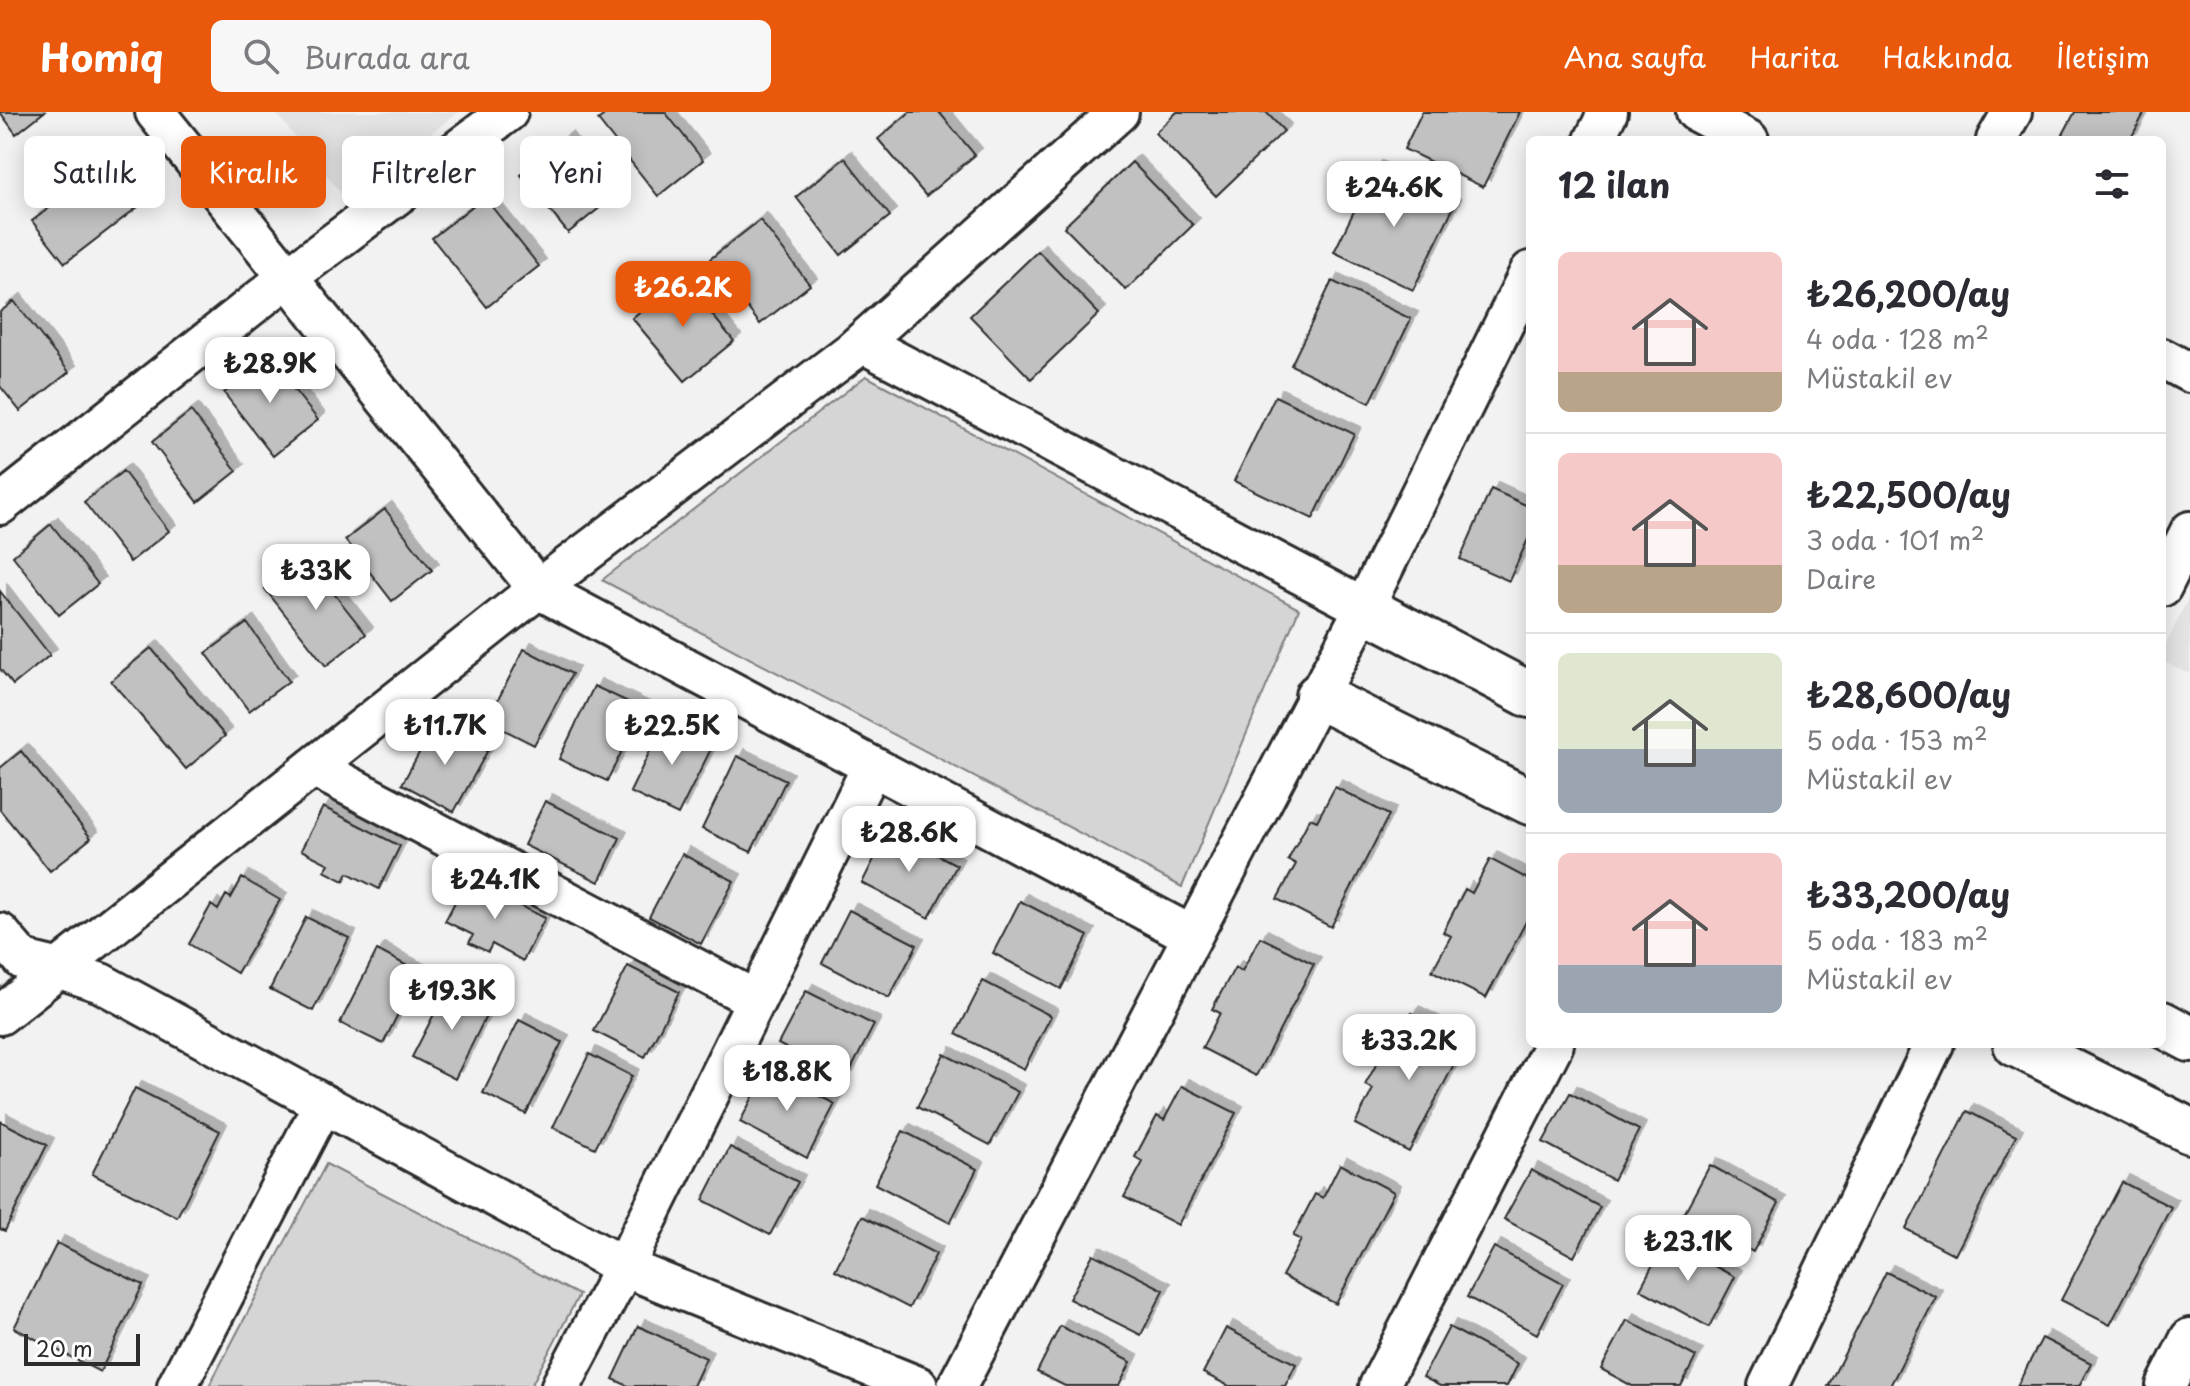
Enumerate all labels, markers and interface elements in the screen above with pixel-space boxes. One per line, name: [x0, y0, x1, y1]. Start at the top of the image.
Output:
search box: [211, 20, 771, 92]
text: Homiq: [40, 28, 163, 85]
icon: search: [239, 34, 283, 78]
text: Burada ara: [303, 34, 470, 79]
text: Ana sayfa: [1564, 35, 1706, 78]
text: Harita: [1750, 35, 1839, 78]
text: Hakkında: [1883, 35, 2012, 78]
text: İletişim: [2056, 35, 2150, 78]
chip: Satılık: [24, 136, 165, 208]
chip: Kiralık: [181, 136, 326, 208]
chip: Filtreler: [342, 136, 504, 208]
chip: Yeni: [520, 136, 631, 208]
text: 12 ilan: [1558, 158, 1670, 210]
pin: ₺24.6K: [1329, 161, 1459, 229]
icon: filters: [2090, 162, 2134, 206]
text: ₺24.6K: [1345, 167, 1443, 206]
pin: ₺26.2K: [618, 261, 748, 329]
text: ₺26.2K: [634, 267, 732, 306]
text: ₺26,200/ay: [1806, 267, 2010, 319]
icon: home: [1622, 284, 1718, 380]
text: 4 oda · 128 m²: [1806, 319, 1989, 358]
pin: ₺28.9K: [205, 337, 335, 405]
text: ₺28.9K: [223, 343, 317, 382]
text: Müstakil ev: [1806, 358, 1952, 397]
text: ₺22,500/ay: [1806, 468, 2011, 520]
icon: home: [1622, 485, 1718, 581]
text: 3 oda · 101 m²: [1806, 520, 1985, 559]
pin: ₺33K: [269, 544, 363, 612]
text: ₺33K: [280, 550, 352, 589]
text: Daire: [1806, 559, 1876, 598]
text: ₺28,600/ay: [1806, 668, 2011, 720]
icon: home: [1622, 685, 1718, 781]
pin: ₺11.7K: [380, 699, 510, 767]
pin: ₺22.5K: [607, 699, 737, 767]
text: ₺11.7K: [403, 705, 487, 744]
text: ₺22.5K: [624, 705, 720, 744]
text: 5 oda · 153 m²: [1806, 720, 1988, 759]
text: Müstakil ev: [1806, 759, 1952, 798]
pin: ₺28.6K: [844, 806, 974, 874]
text: ₺28.6K: [860, 812, 958, 851]
pin: ₺24.1K: [430, 853, 560, 921]
text: ₺24.1K: [450, 859, 540, 898]
text: ₺33,200/ay: [1806, 868, 2010, 920]
icon: home: [1622, 885, 1718, 981]
text: 5 oda · 183 m²: [1806, 920, 1988, 959]
text: Müstakil ev: [1806, 959, 1952, 998]
pin: ₺19.3K: [387, 964, 517, 1032]
text: ₺19.3K: [408, 970, 496, 1009]
pin: ₺33.2K: [1344, 1014, 1474, 1082]
text: ₺33.2K: [1361, 1020, 1457, 1059]
pin: ₺18.8K: [722, 1045, 852, 1113]
text: ₺18.8K: [742, 1051, 832, 1090]
pin: ₺23.1K: [1623, 1215, 1753, 1283]
text: ₺23.1K: [1643, 1221, 1733, 1260]
scale bar: [24, 1330, 140, 1366]
text: 20 m: [36, 1331, 93, 1364]

